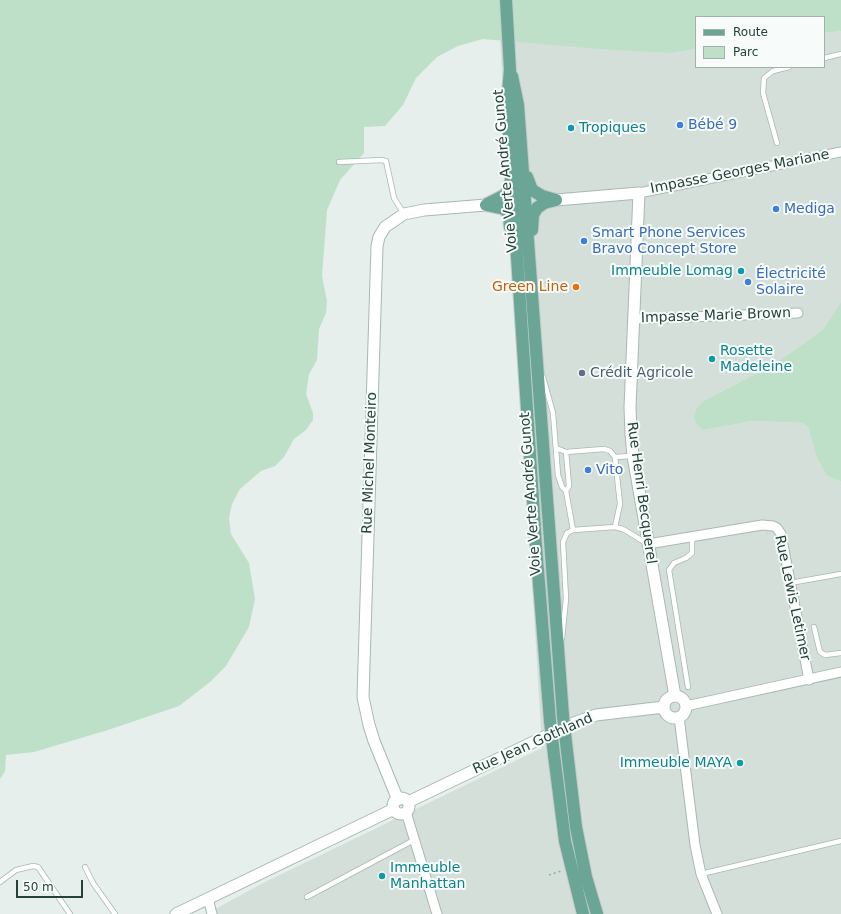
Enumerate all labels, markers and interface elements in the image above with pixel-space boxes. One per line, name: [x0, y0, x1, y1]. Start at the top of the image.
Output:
legend: [695, 16, 825, 68]
text: Route: [733, 25, 768, 39]
text: Parc: [733, 45, 758, 59]
street label: Voie Verte André Gunot: [490, 89, 522, 253]
place label: Bébé 9: [688, 117, 737, 133]
place label: Tropiques: [579, 120, 646, 136]
marker: Bébé 9: [675, 120, 685, 130]
marker: Tropiques: [566, 123, 576, 133]
street label: Impasse Georges Mariane: [649, 146, 831, 198]
place label: Mediga: [784, 201, 835, 217]
marker: Mediga: [771, 204, 781, 214]
place label: Smart Phone Services Bravo Concept Store: [592, 225, 746, 258]
marker: Smart Phone Services Bravo Concept Store: [579, 236, 589, 246]
place label: Immeuble Lomag: [611, 263, 733, 279]
marker: Immeuble Lomag: [736, 266, 746, 276]
place label: Électricité Solaire: [756, 266, 826, 298]
marker: Électricité Solaire: [743, 277, 753, 287]
place label: Green Line: [492, 279, 568, 295]
marker: Green Line: [571, 282, 581, 292]
street label: Impasse Marie Brown: [641, 305, 791, 327]
place label: Rosette Madeleine: [720, 343, 792, 376]
marker: Rosette Madeleine: [707, 354, 717, 364]
place label: Crédit Agricole: [590, 365, 693, 381]
marker: Crédit Agricole: [577, 368, 587, 378]
street label: Rue Michel Monteiro: [359, 392, 381, 534]
street label: Voie Verte André Gunot: [517, 412, 545, 576]
street label: Rue Henri Becquerel: [623, 421, 659, 565]
place label: Vito: [596, 462, 623, 478]
marker: Vito: [583, 465, 593, 475]
street label: Rue Lewis Letimer: [770, 534, 814, 662]
street label: Rue Jean Gothland: [470, 710, 596, 778]
place label: Immeuble MAYA: [620, 755, 732, 771]
marker: Immeuble MAYA: [735, 758, 745, 768]
place label: Immeuble Manhattan: [390, 860, 465, 892]
marker: Immeuble Manhattan: [377, 871, 387, 881]
scale bar: [18, 872, 85, 898]
text: 50 m: [23, 880, 54, 894]

